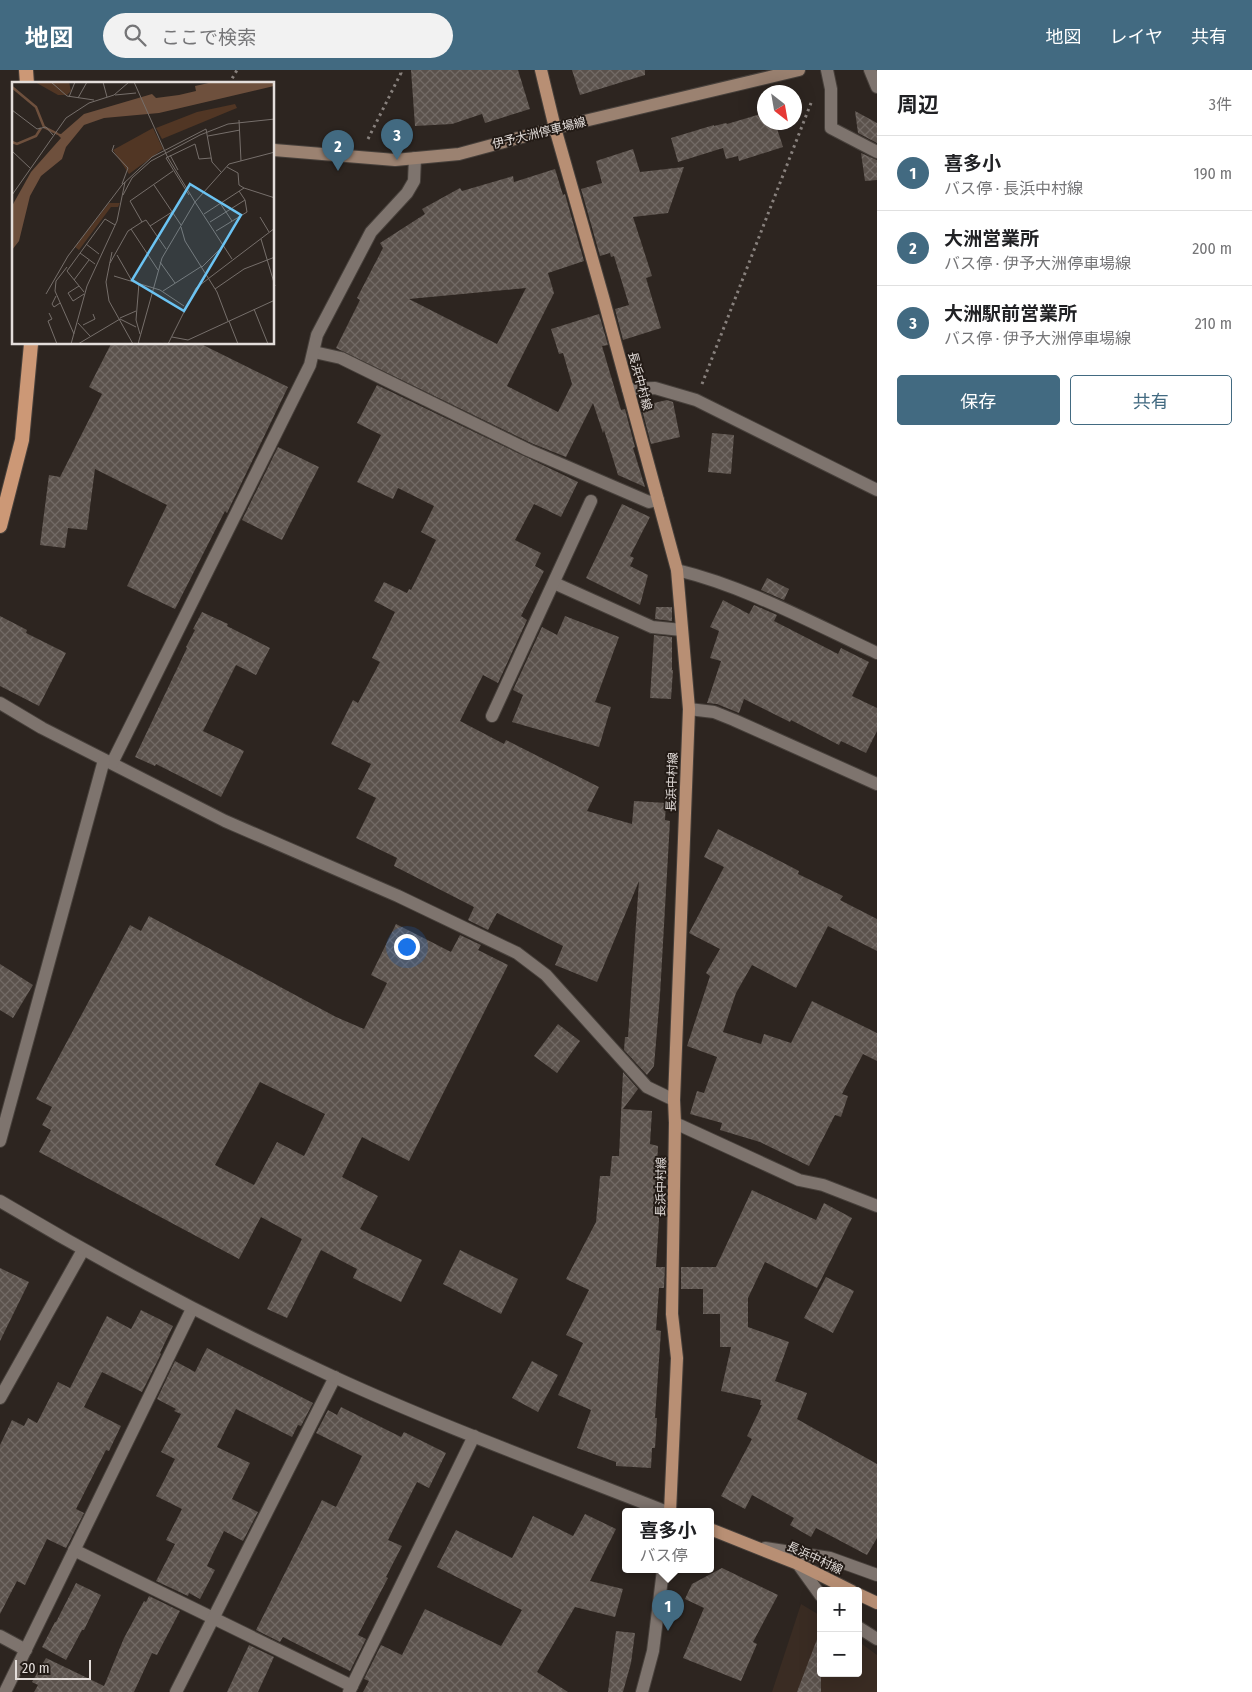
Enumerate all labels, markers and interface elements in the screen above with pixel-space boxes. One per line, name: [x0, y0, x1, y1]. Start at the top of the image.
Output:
search box: [103, 13, 453, 58]
icon: search: [121, 21, 149, 49]
text: 地図: [25, 24, 73, 52]
text: ここで検索: [161, 26, 256, 49]
text: 地図: [1046, 26, 1082, 48]
text: レイヤ: [1110, 26, 1163, 48]
text: 共有: [1191, 26, 1227, 48]
inset map: [12, 82, 275, 345]
north arrow: [757, 85, 802, 130]
text: 周辺: [897, 92, 939, 118]
text: 3件: [1209, 95, 1232, 114]
street label: 伊予大洲停車場線: [491, 115, 587, 151]
pin: 3: [381, 119, 413, 160]
pin: 2: [322, 130, 354, 171]
text: 喜多小: [944, 152, 1001, 175]
text: 1: [910, 164, 916, 183]
text: 190 m: [1194, 164, 1232, 183]
text: バス停 · 長浜中村線: [944, 179, 1083, 198]
text: 大洲営業所: [944, 227, 1039, 250]
text: 2: [909, 239, 917, 258]
text: 200 m: [1192, 239, 1232, 258]
text: バス停 · 伊予大洲停車場線: [944, 254, 1131, 273]
text: 大洲駅前営業所: [944, 302, 1077, 325]
text: 3: [909, 314, 917, 333]
text: 210 m: [1195, 314, 1232, 333]
text: バス停 · 伊予大洲停車場線: [944, 329, 1131, 348]
street label: 長浜中村線: [625, 350, 655, 412]
button: 保存: [897, 375, 1060, 425]
button: 共有: [1070, 375, 1232, 425]
street label: 長浜中村線: [664, 752, 680, 812]
your location: [394, 934, 420, 960]
street label: 長浜中村線: [653, 1157, 669, 1217]
popup: [622, 1508, 714, 1573]
text: 喜多小: [639, 1519, 697, 1542]
street label: 長浜中村線: [785, 1539, 845, 1577]
text: バス停: [639, 1546, 688, 1565]
map controls: [817, 1587, 862, 1677]
button: +: [817, 1587, 862, 1632]
pin: 1: [652, 1590, 684, 1631]
button: −: [817, 1632, 862, 1677]
scale bar: [15, 1657, 91, 1680]
text: 20 m: [22, 1660, 50, 1677]

